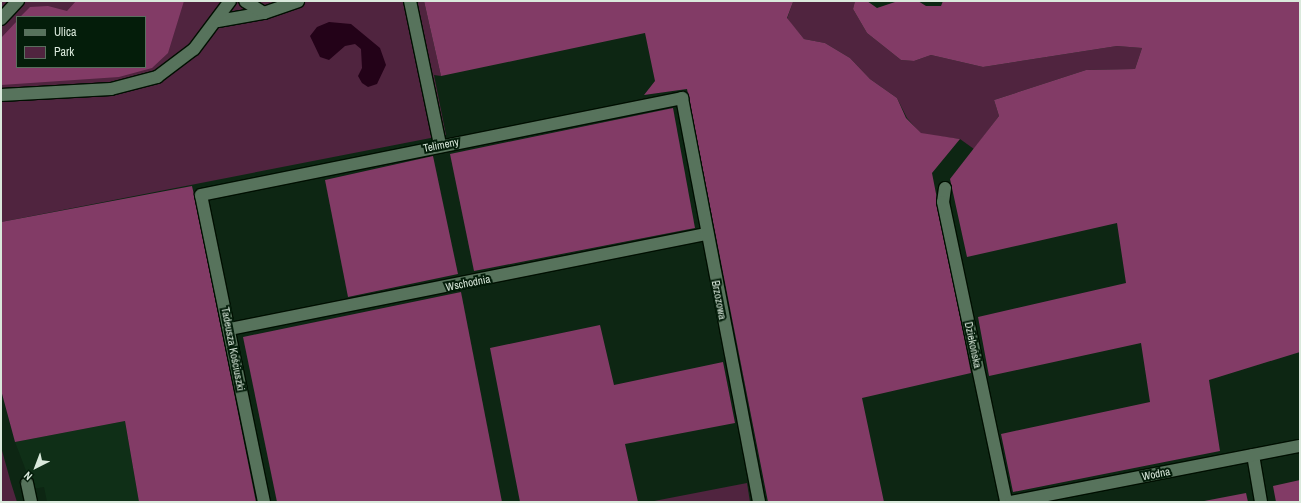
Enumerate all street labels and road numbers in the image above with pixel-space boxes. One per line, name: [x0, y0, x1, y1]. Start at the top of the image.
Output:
street label: Telimeny: [422, 135, 460, 155]
street label: Wschodnia: [445, 272, 491, 294]
street label: Brzozowa: [709, 279, 729, 321]
street label: Tadeusza Kościuszki: [218, 306, 248, 392]
street label: Dziekońska: [962, 321, 984, 369]
street label: Wodna: [1141, 465, 1171, 483]

